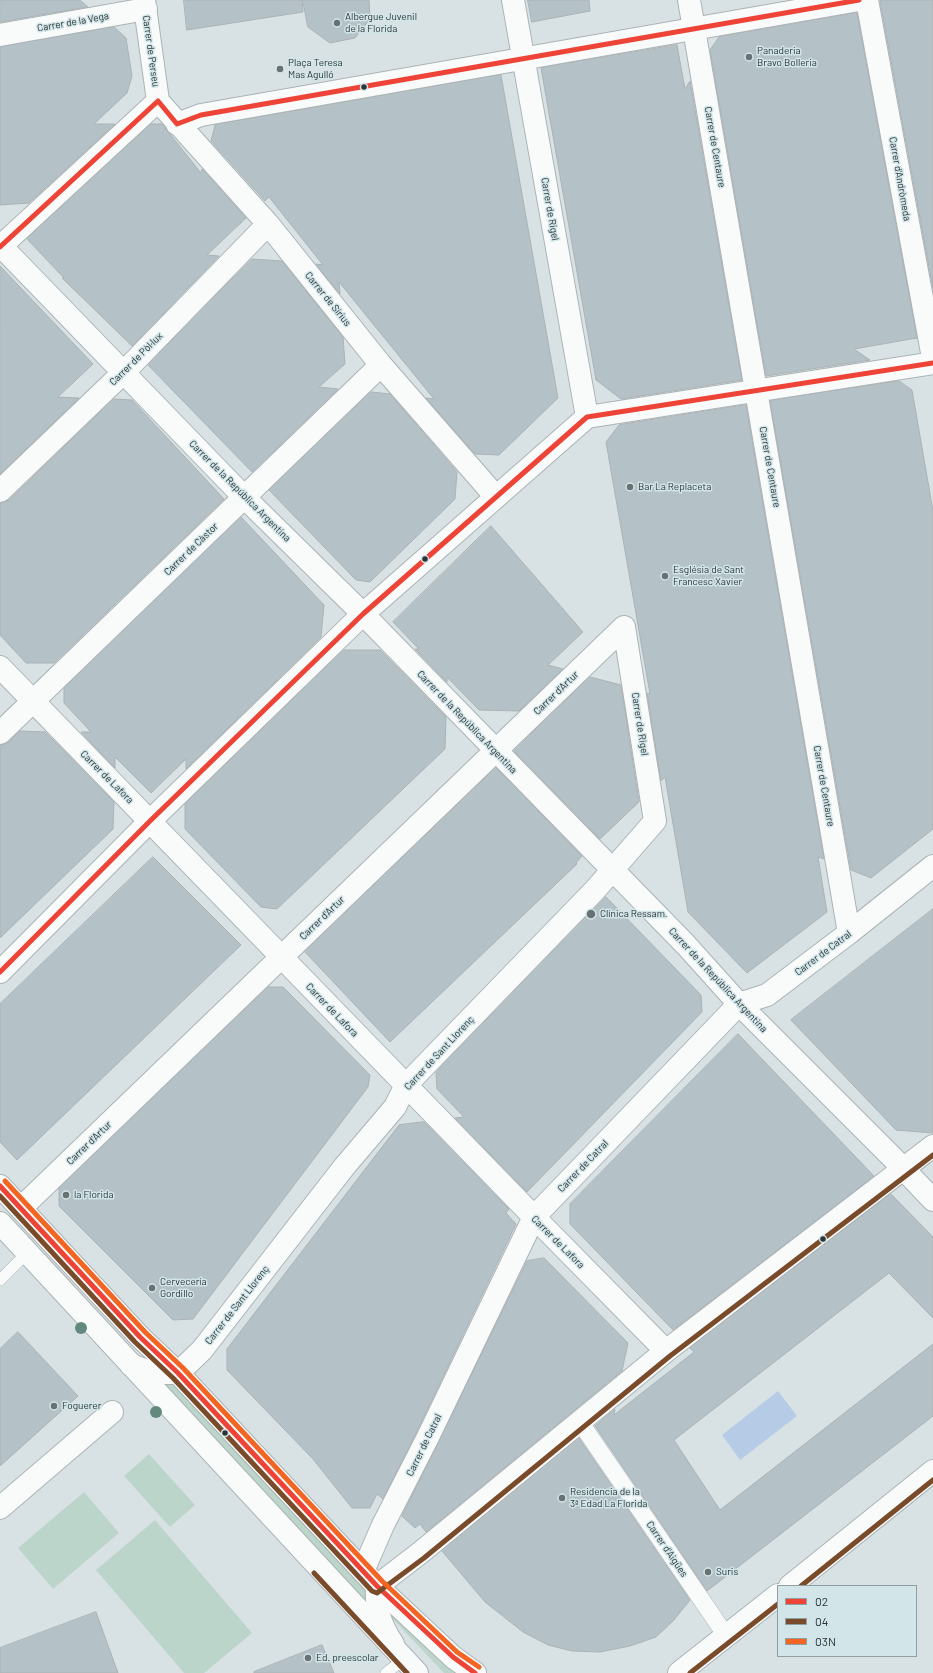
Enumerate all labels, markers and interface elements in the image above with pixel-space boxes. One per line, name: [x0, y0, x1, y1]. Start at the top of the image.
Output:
street label: Carrer de la Vega: [36, 10, 110, 34]
place label: Albergue Juvenil de la Florida: [345, 11, 417, 34]
street label: Carrer de Perseu: [140, 14, 162, 88]
marker: Albergue Juvenil de la Florida: [332, 18, 342, 28]
place label: Panaderia Bravo Bolleria: [757, 45, 817, 68]
marker: Panaderia Bravo Bolleria: [744, 52, 754, 62]
place label: Plaça Teresa Mas Agulló: [288, 57, 343, 80]
marker: Plaça Teresa Mas Agulló: [275, 64, 285, 74]
unlabelled marker: [359, 82, 369, 92]
street label: Carrer de Centaure: [702, 106, 728, 188]
street label: Carrer d'Andròmeda: [887, 136, 913, 222]
street label: Carrer de Rigel: [539, 177, 561, 241]
street label: Carrer de Sírius: [302, 269, 354, 329]
street label: Carrer de Pòl·lux: [107, 330, 165, 388]
street label: Carrer de Centaure: [757, 426, 783, 508]
street label: Carrer de la República Argentina: [187, 438, 293, 544]
place label: Bar La Replaceta: [638, 481, 711, 493]
marker: Bar La Replaceta: [625, 482, 635, 492]
street label: Carrer de Càstor: [161, 520, 221, 578]
unlabelled marker: [420, 554, 430, 564]
place label: Església de Sant Francesc Xavier: [673, 564, 744, 588]
marker: Església de Sant Francesc Xavier: [660, 571, 670, 581]
street label: Carrer de la República Argentina: [414, 668, 520, 776]
street label: Carrer d'Artur: [531, 669, 581, 717]
street label: Carrer de Rigel: [629, 692, 651, 756]
street label: Carrer de Centaure: [811, 745, 837, 827]
street label: Carrer de Lafora: [78, 748, 136, 806]
street label: Carrer d'Artur: [297, 894, 347, 942]
marker: Clínica Ressam.: [585, 908, 597, 920]
place label: Clínica Ressam.: [600, 908, 667, 920]
street label: Carrer de la República Argentina: [666, 925, 770, 1035]
street label: Carrer de Catral: [792, 928, 854, 978]
street label: Carrer de Lafora: [303, 981, 361, 1039]
street label: Carrer de Sant Llorenç: [402, 1013, 476, 1093]
street label: Carrer d'Artur: [64, 1119, 114, 1167]
street label: Carrer de Catral: [555, 1137, 611, 1195]
place label: la Florida: [74, 1189, 114, 1201]
marker: la Florida: [61, 1190, 71, 1200]
street label: Carrer de Lafora: [529, 1213, 587, 1271]
unlabelled marker: [818, 1234, 828, 1244]
street label: Carrer de Sant Llorenç: [202, 1263, 272, 1347]
place label: Cervecería Gordillo: [160, 1276, 207, 1300]
marker: Cervecería Gordillo: [147, 1283, 157, 1293]
place label: Foguerer: [62, 1400, 101, 1412]
marker: Foguerer: [49, 1401, 59, 1411]
street label: Carrer de Catral: [404, 1412, 444, 1478]
unlabelled marker: [220, 1428, 230, 1438]
place label: Residencia de la 3ª Edad La Florida: [570, 1486, 647, 1510]
marker: Residencia de la 3ª Edad La Florida: [557, 1493, 567, 1503]
street label: Carrer d'Aigües: [644, 1519, 690, 1579]
place label: Suris: [716, 1566, 738, 1578]
marker: Suris: [703, 1567, 713, 1577]
legend: [777, 1585, 917, 1657]
text: 02: [815, 1594, 828, 1608]
text: 04: [815, 1614, 828, 1628]
text: 03N: [815, 1634, 836, 1648]
place label: Ed. preescolar: [316, 1652, 378, 1664]
marker: Ed. preescolar: [303, 1653, 313, 1663]

